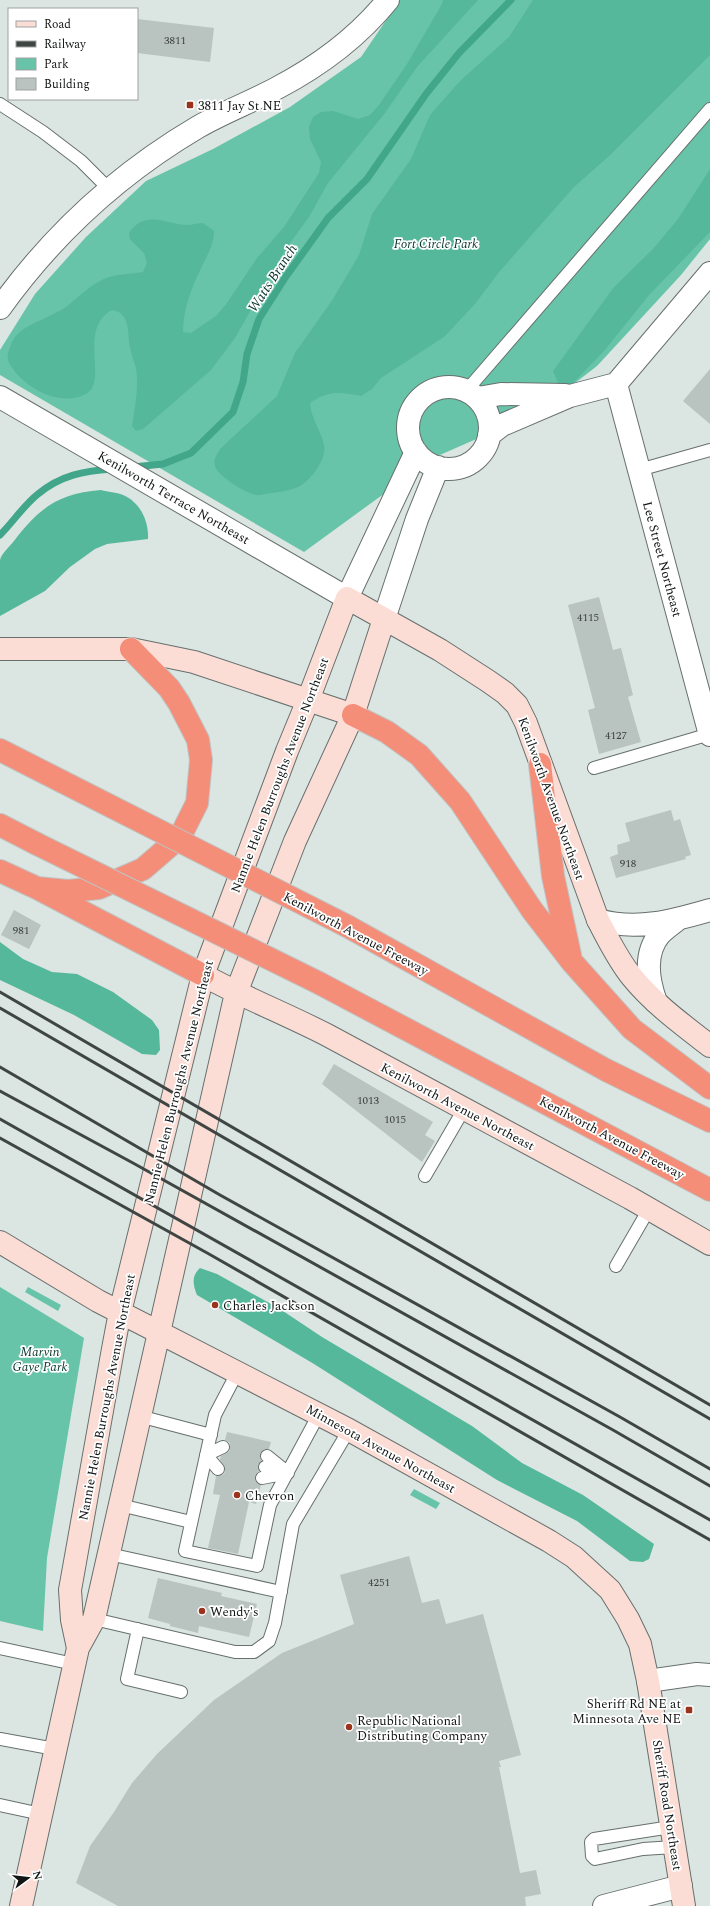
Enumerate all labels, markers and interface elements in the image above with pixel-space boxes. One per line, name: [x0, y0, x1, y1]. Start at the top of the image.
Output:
legend: [8, 8, 138, 100]
text: Road: [44, 15, 71, 34]
house number: 3811: [164, 32, 186, 49]
text: Railway: [44, 35, 87, 54]
text: Park: [44, 55, 69, 74]
text: Building: [44, 75, 90, 94]
place label: 3811 Jay St NE: [198, 96, 281, 116]
marker: 3811 Jay St NE: [185, 100, 195, 110]
park label: Fort Circle Park: [394, 234, 478, 254]
water label: Watts Branch: [242, 240, 302, 317]
street label: Kenilworth Terrace Northeast: [94, 446, 254, 550]
street label: Lee Street Northeast: [637, 499, 687, 620]
house number: 4115: [577, 609, 599, 626]
street label: Nannie Helen Burroughs Avenue Northeast: [226, 654, 334, 896]
street label: Kenilworth Avenue Northeast: [512, 714, 590, 883]
house number: 4127: [605, 727, 627, 744]
house number: 918: [620, 855, 637, 872]
street label: Kenilworth Avenue Freeway: [279, 887, 432, 981]
house number: 981: [13, 922, 29, 939]
street label: Nannie Helen Burroughs Avenue Northeast: [139, 958, 219, 1206]
street label: Kenilworth Avenue Northeast: [377, 1058, 538, 1156]
street label: Kenilworth Avenue Freeway: [535, 1091, 688, 1185]
house number: 1013: [357, 1092, 379, 1109]
house number: 1015: [384, 1111, 406, 1128]
street label: Nannie Helen Burroughs Avenue Northeast: [73, 1272, 141, 1522]
place label: Charles Jackson: [223, 1296, 315, 1316]
marker: Charles Jackson: [210, 1300, 220, 1310]
park label: Marvin Gaye Park: [12, 1342, 68, 1377]
street label: Minnesota Avenue Northeast: [302, 1399, 459, 1499]
place label: Chevron: [245, 1486, 295, 1506]
marker: Chevron: [232, 1490, 242, 1500]
house number: 4251: [368, 1574, 390, 1591]
place label: Wendy's: [210, 1602, 259, 1622]
marker: Wendy's: [197, 1606, 207, 1616]
place label: Sheriff Rd NE at Minnesota Ave NE: [572, 1694, 681, 1729]
marker: Sheriff Rd NE at Minnesota Ave NE: [684, 1705, 694, 1715]
place label: Republic National Distributing Company: [357, 1711, 488, 1746]
marker: Republic National Distributing Company: [344, 1722, 354, 1732]
street label: Sheriff Road Northeast: [647, 1738, 687, 1872]
north arrow: [8, 1858, 48, 1898]
text: N: [28, 1869, 47, 1882]

